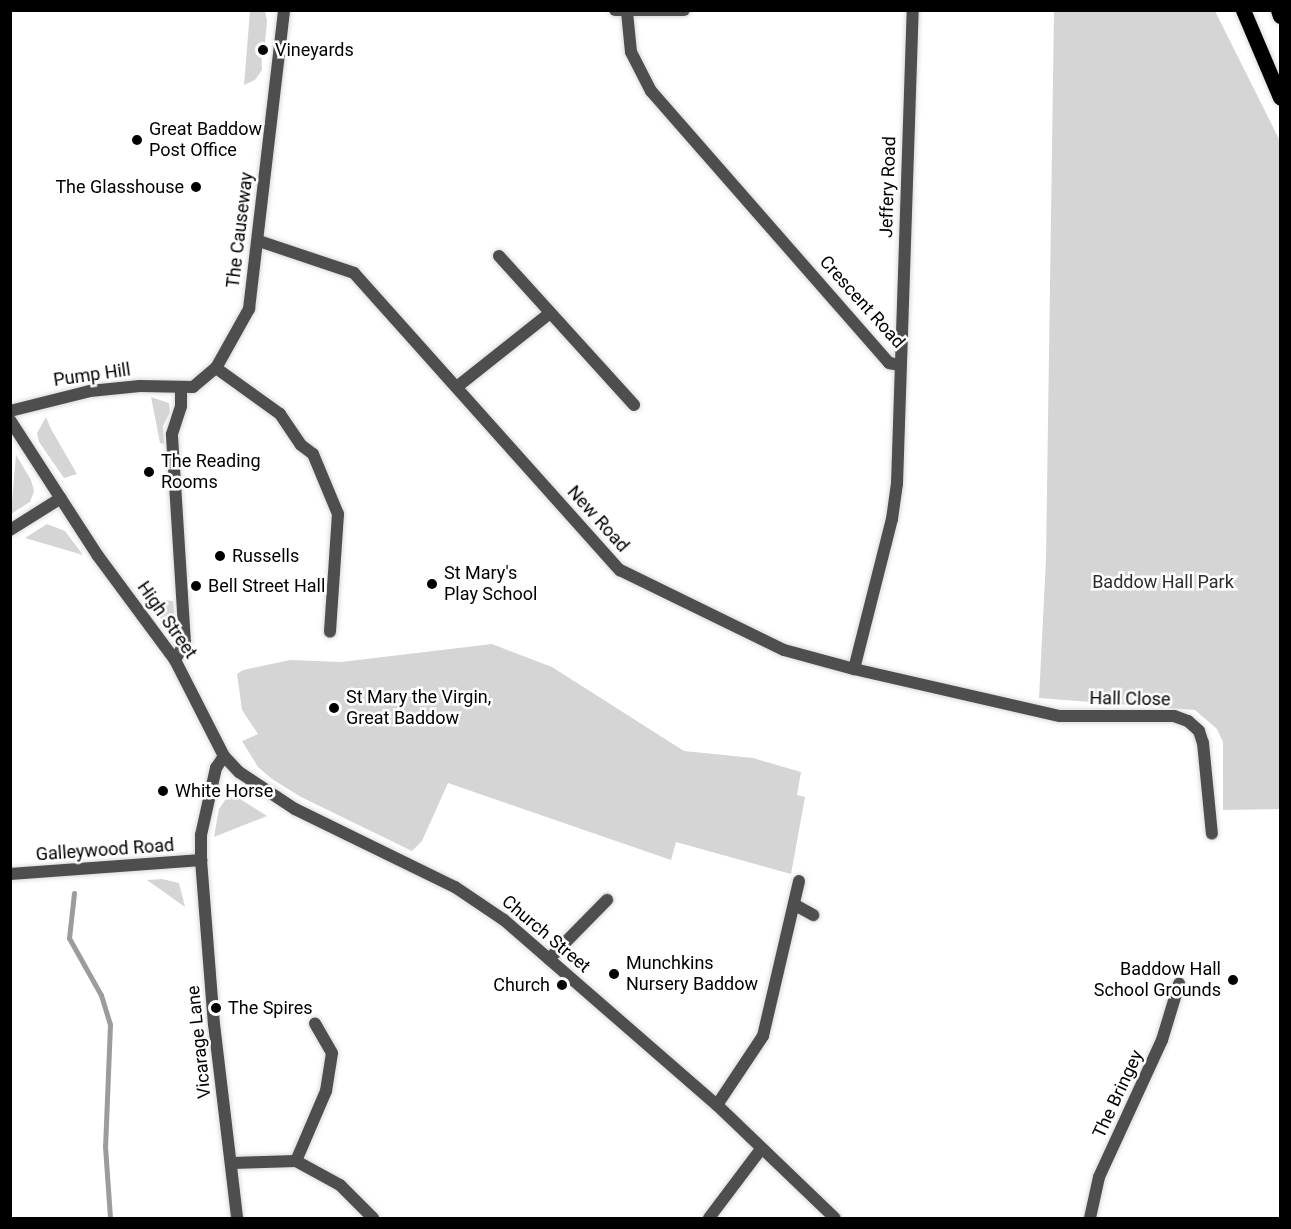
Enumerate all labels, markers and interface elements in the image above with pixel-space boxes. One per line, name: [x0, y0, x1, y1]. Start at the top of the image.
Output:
place label: Vineyards: [275, 39, 354, 61]
marker: Vineyards: [256, 43, 270, 57]
place label: Great Baddow Post Office: [149, 119, 262, 162]
marker: Great Baddow Post Office: [130, 133, 144, 147]
street label: Jeffery Road: [875, 136, 901, 238]
street label: The Causeway: [222, 171, 258, 289]
place label: The Glasshouse: [55, 176, 184, 198]
marker: The Glasshouse: [189, 180, 203, 194]
street label: Crescent Road: [815, 251, 909, 353]
street label: Pump Hill: [52, 359, 132, 391]
place label: The Reading Rooms: [161, 451, 261, 494]
marker: The Reading Rooms: [142, 465, 156, 479]
street label: New Road: [563, 481, 633, 557]
place label: Russells: [232, 545, 299, 567]
marker: Russells: [213, 549, 227, 563]
place label: St Mary's Play School: [444, 563, 537, 606]
park label: Baddow Hall Park: [1092, 571, 1234, 593]
place label: Bell Street Hall: [208, 575, 325, 597]
street label: High Street: [133, 577, 201, 663]
marker: St Mary's Play School: [425, 577, 439, 591]
marker: Bell Street Hall: [189, 579, 203, 593]
place label: St Mary the Virgin, Great Baddow: [346, 687, 491, 730]
street label: Hall Close: [1089, 687, 1171, 711]
marker: St Mary the Virgin, Great Baddow: [327, 701, 341, 715]
place label: White Horse: [175, 780, 273, 802]
marker: White Horse: [156, 784, 170, 798]
street label: Galleywood Road: [35, 834, 175, 866]
street label: Church Street: [497, 891, 595, 977]
place label: Munchkins Nursery Baddow: [626, 953, 758, 996]
place label: Baddow Hall School Grounds: [1094, 959, 1221, 1002]
marker: Munchkins Nursery Baddow: [607, 967, 621, 981]
marker: Baddow Hall School Grounds: [1226, 973, 1240, 987]
place label: Church: [493, 974, 550, 996]
marker: Church: [555, 978, 569, 992]
street label: Vicarage Lane: [182, 984, 216, 1100]
place label: The Spires: [228, 997, 313, 1019]
marker: The Spires: [209, 1001, 223, 1015]
street label: The Bringey: [1088, 1047, 1148, 1141]

